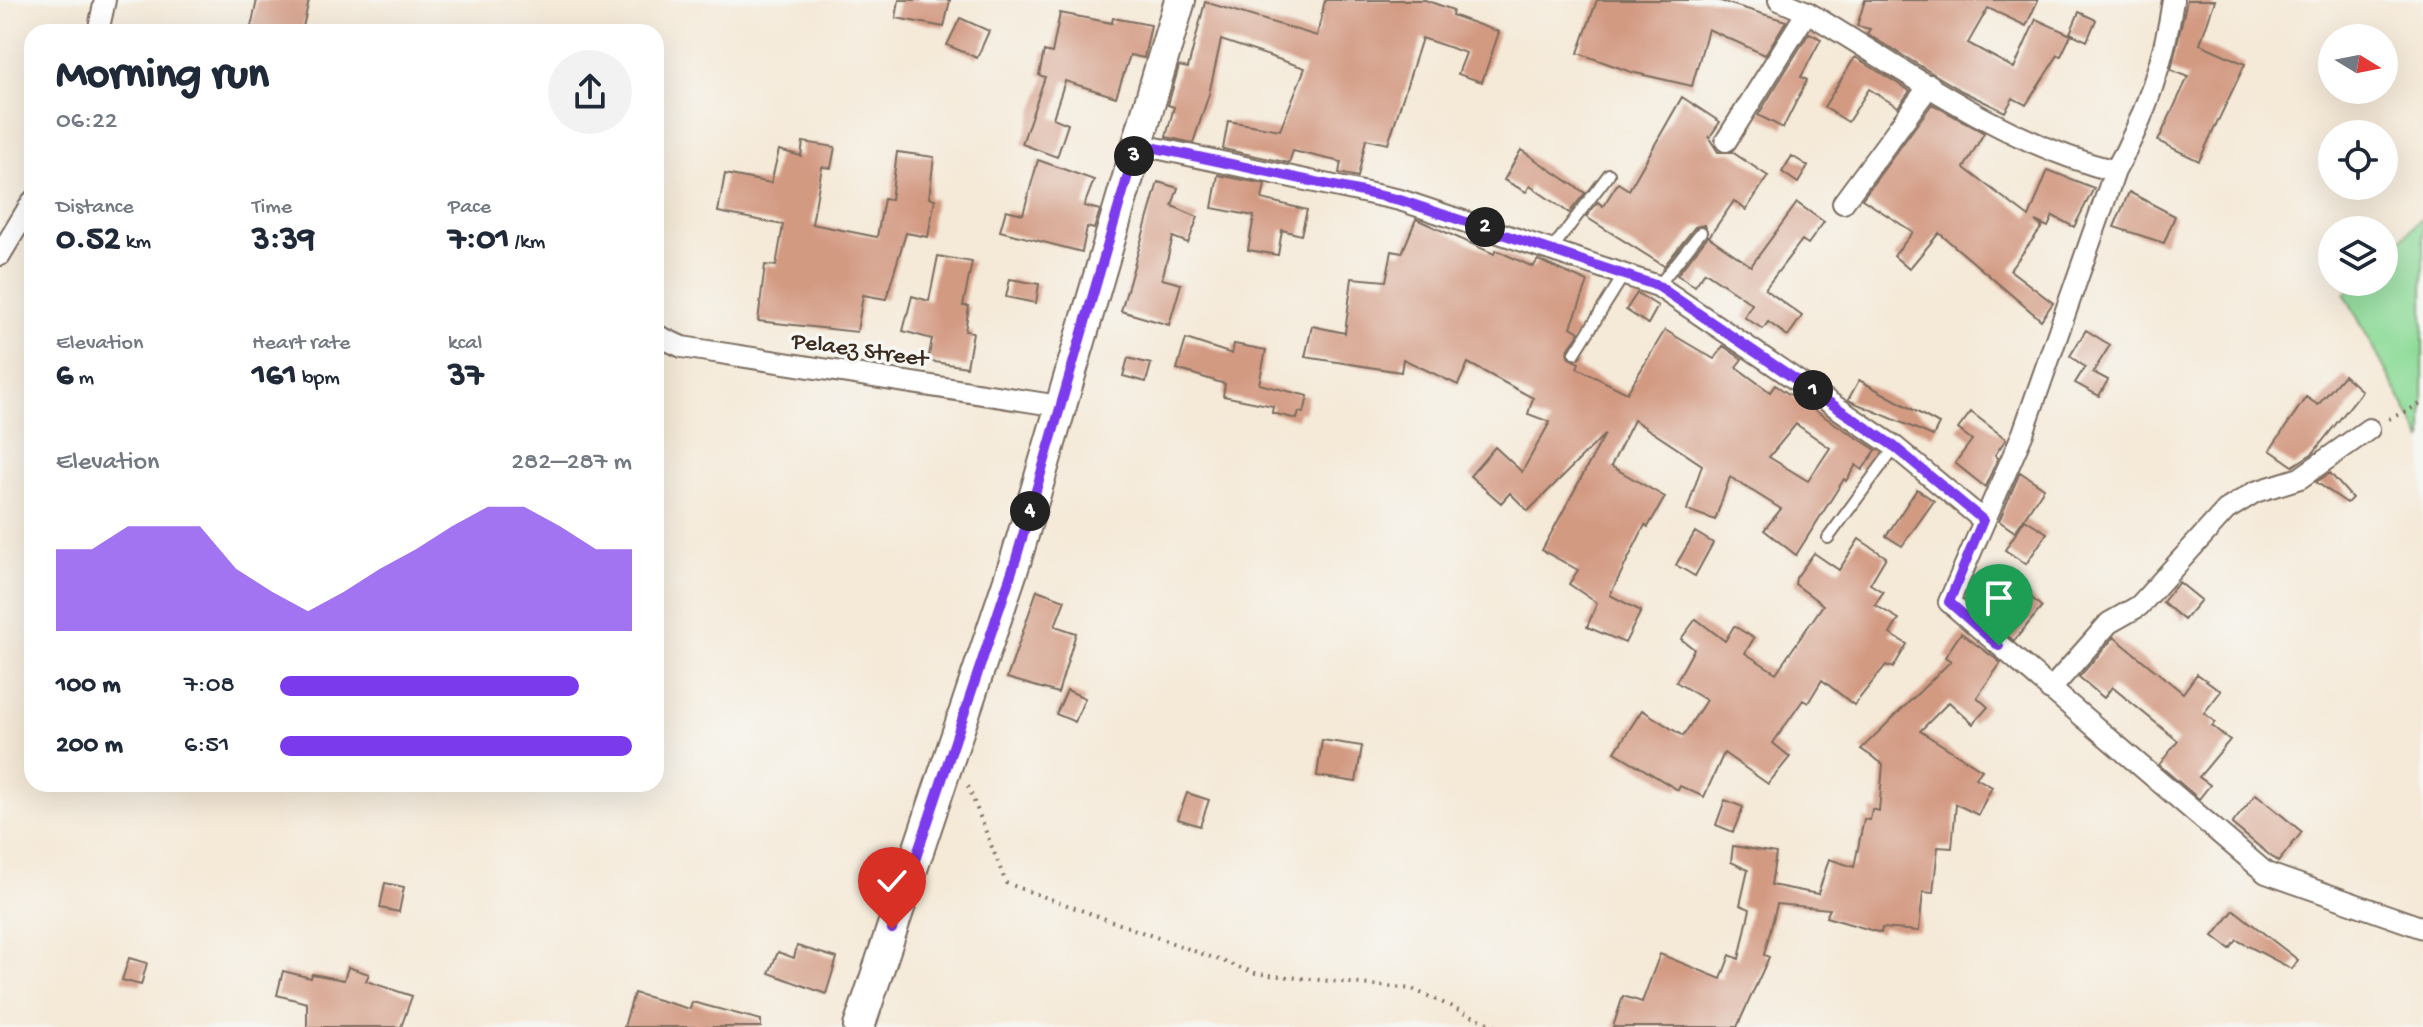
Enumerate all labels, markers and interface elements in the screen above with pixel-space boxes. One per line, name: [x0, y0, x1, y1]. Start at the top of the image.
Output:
north arrow: [2318, 24, 2398, 104]
map controls: [2318, 24, 2398, 296]
button: share: [548, 50, 632, 134]
text: Morning run: [56, 51, 269, 103]
text: 06:22: [56, 107, 118, 138]
button: locate: [2318, 120, 2398, 200]
pin: 3: [1114, 136, 1154, 176]
text: 3: [1128, 143, 1140, 169]
text: Distance: [56, 195, 134, 221]
text: Time: [252, 195, 292, 221]
text: Pace: [448, 195, 491, 221]
pin: 2: [1465, 207, 1505, 247]
text: 2: [1480, 214, 1490, 240]
button: layers: [2318, 216, 2398, 296]
text: 0.52: [56, 221, 121, 261]
text: 3:39: [252, 221, 315, 261]
text: 7:01: [448, 221, 509, 261]
text: km: [121, 230, 151, 256]
text: /km: [509, 230, 545, 256]
street label: Pelaez Street: [789, 327, 931, 376]
text: Elevation: [56, 331, 143, 357]
text: Heart rate: [252, 331, 350, 357]
text: kcal: [448, 331, 482, 357]
text: 6: [56, 357, 73, 397]
text: 161: [252, 357, 297, 397]
text: 37: [448, 357, 483, 397]
text: m: [73, 366, 94, 392]
text: bpm: [297, 366, 340, 392]
pin: 1: [1793, 370, 1833, 410]
text: 1: [1809, 377, 1817, 403]
text: Elevation: [56, 448, 159, 479]
text: 282–287 m: [511, 448, 632, 479]
pin: 4: [1010, 491, 1050, 531]
text: 4: [1025, 498, 1035, 524]
pin: [1965, 564, 2033, 646]
icon: arrive: [1977, 576, 2021, 620]
text: 100 m: [56, 671, 121, 702]
text: 7:08: [184, 671, 235, 702]
text: 200 m: [56, 731, 123, 762]
text: 6:51: [184, 731, 230, 762]
pin: [858, 847, 926, 929]
icon: check: [870, 859, 914, 903]

